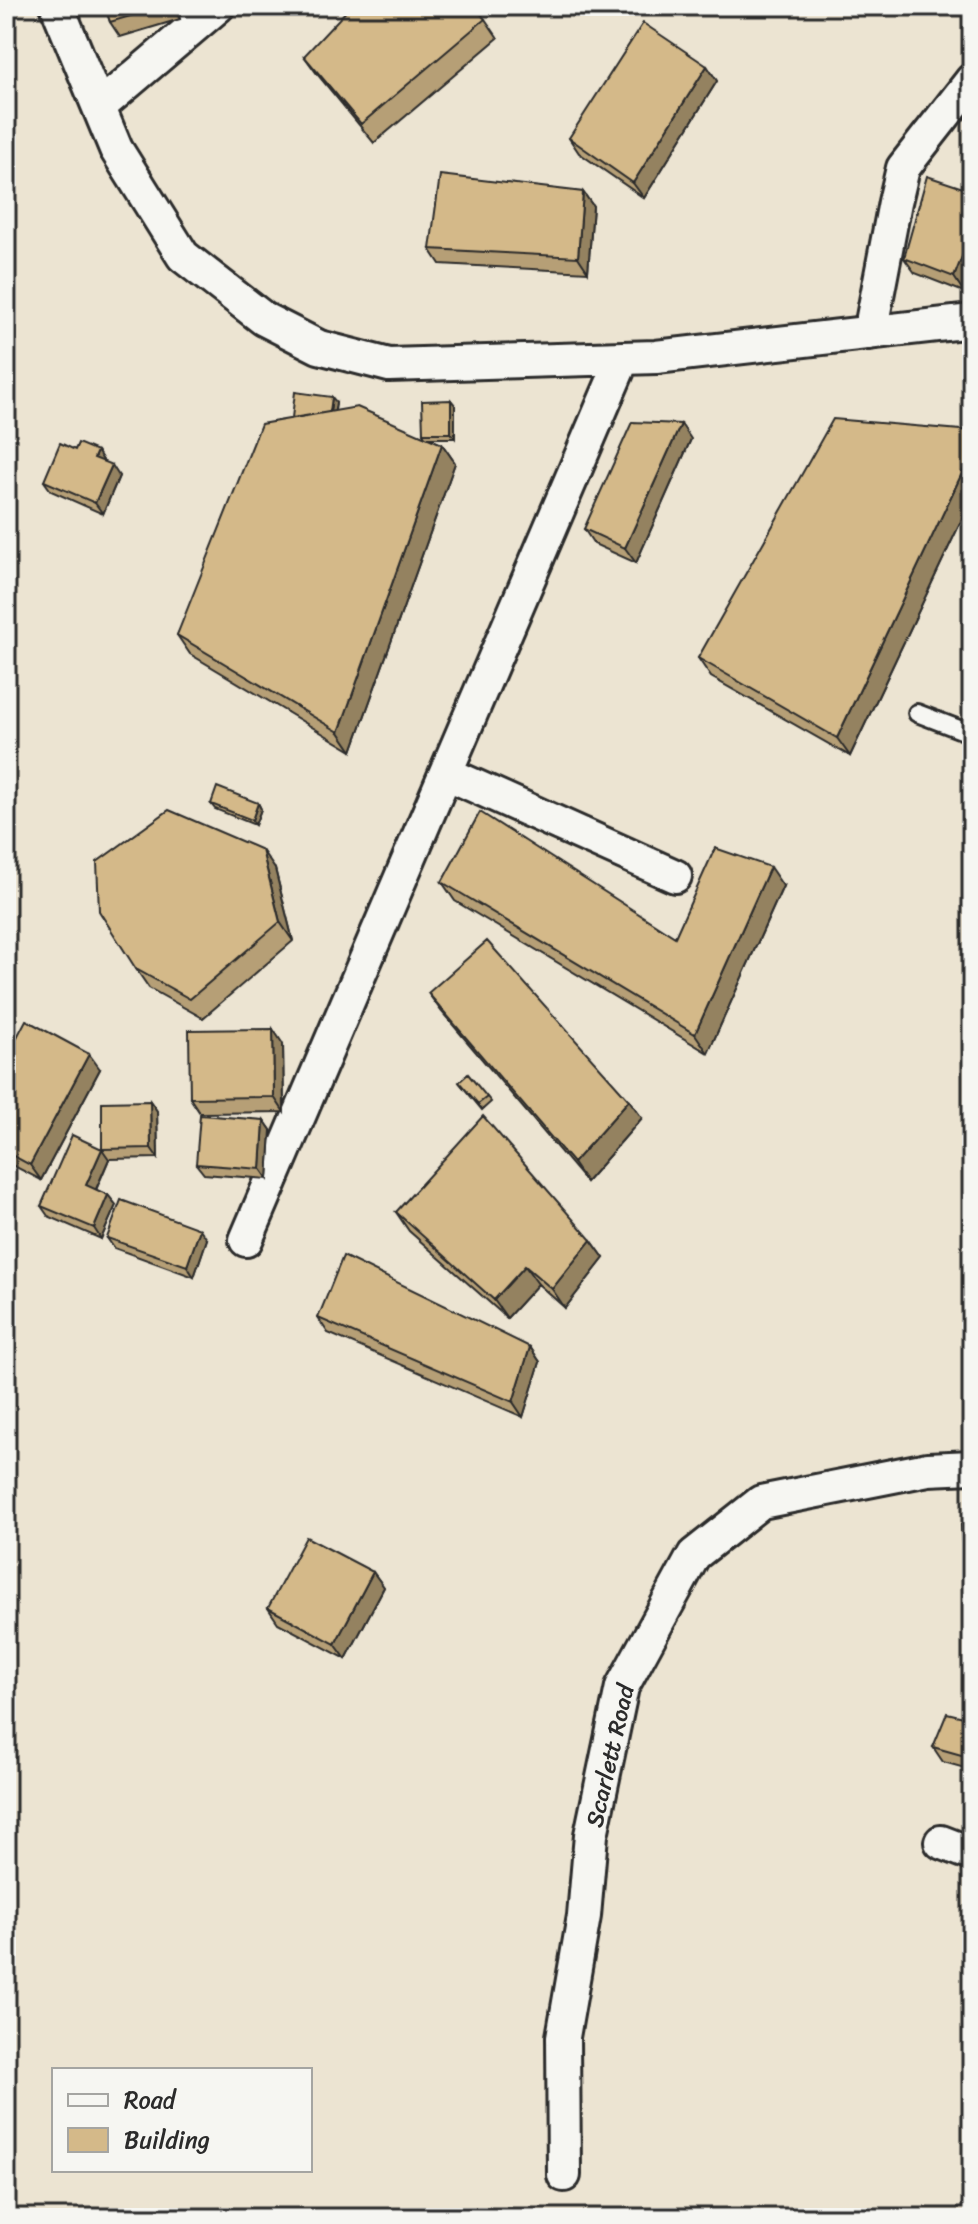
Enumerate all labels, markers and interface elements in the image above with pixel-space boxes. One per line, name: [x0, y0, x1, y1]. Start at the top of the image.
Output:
street label: Scarlett Road: [573, 1678, 647, 1832]
legend: [52, 2068, 312, 2172]
text: Road: [124, 2079, 178, 2121]
text: Building: [124, 2119, 210, 2161]

